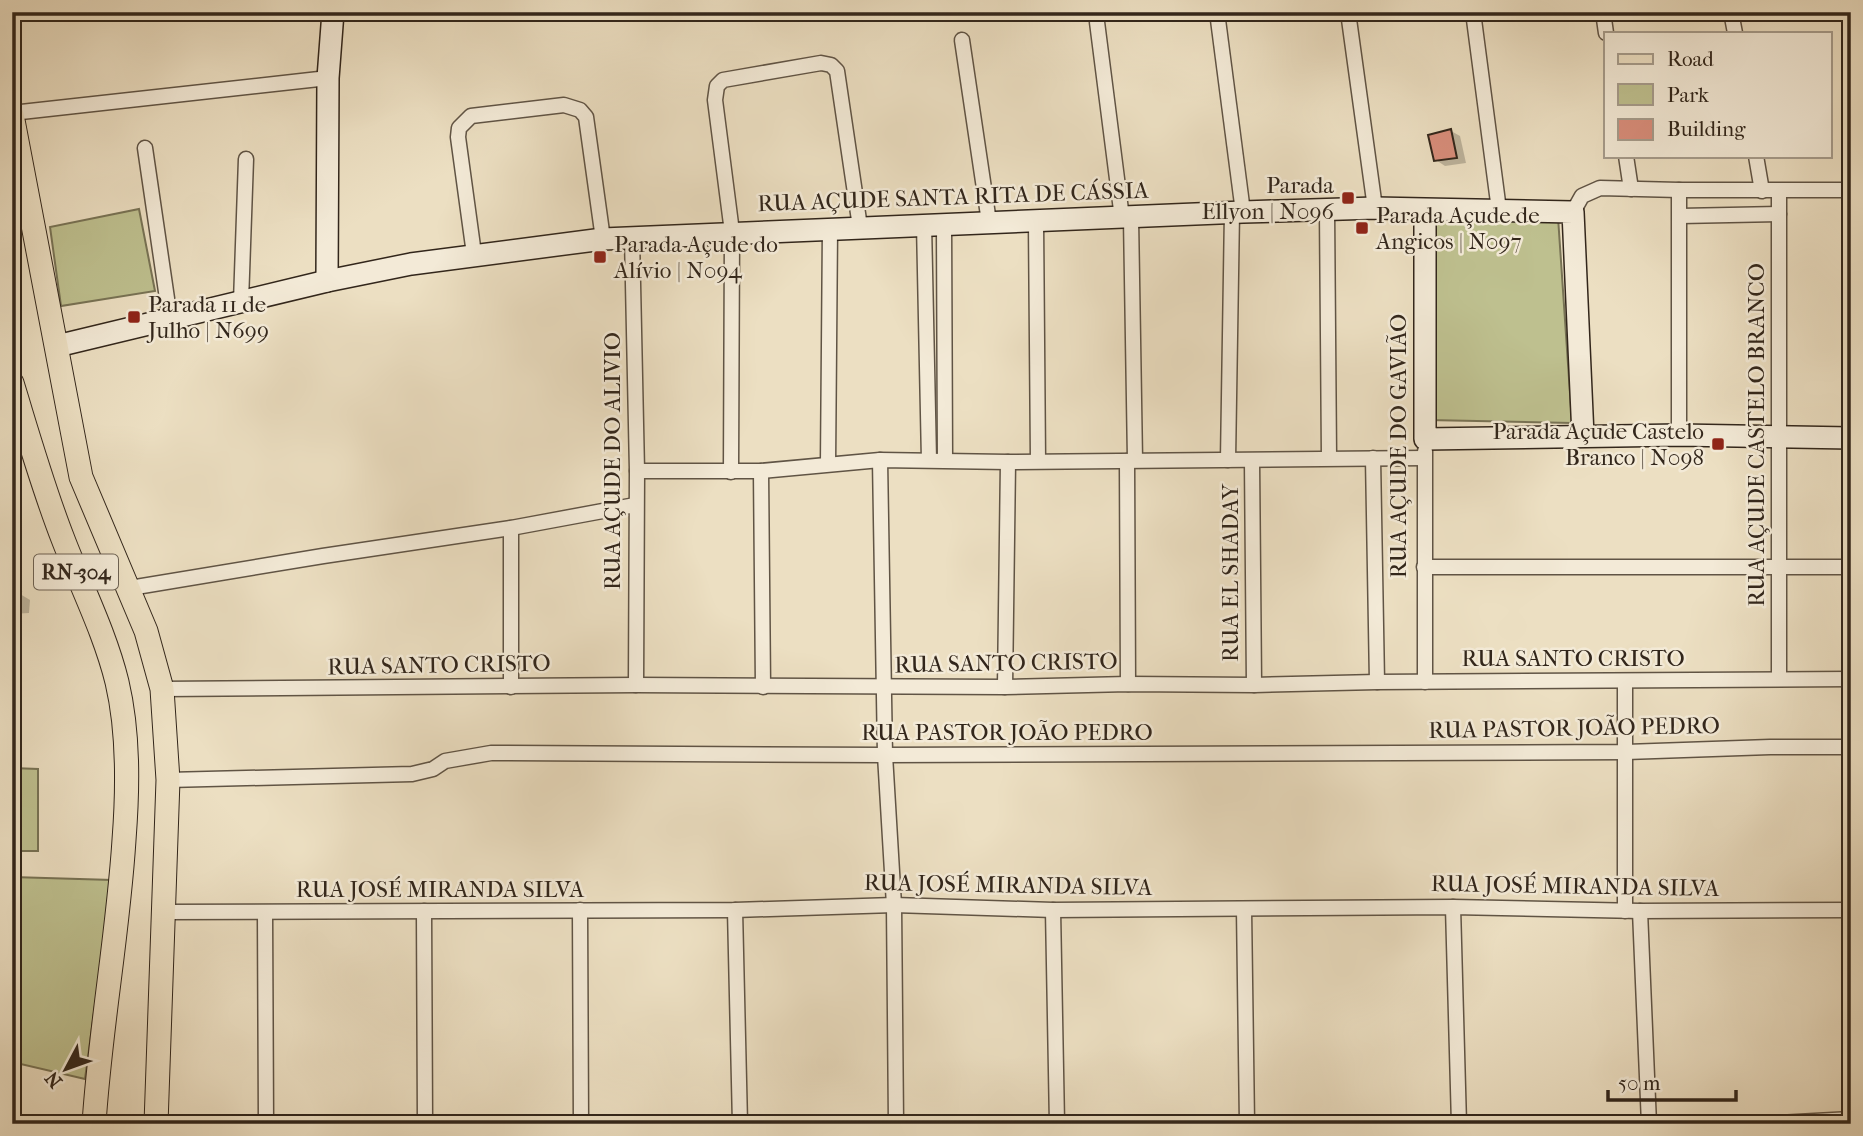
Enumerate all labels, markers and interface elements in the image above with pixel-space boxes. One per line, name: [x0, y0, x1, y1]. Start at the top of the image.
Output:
legend: [1604, 32, 1832, 158]
text: Road: [1667, 47, 1714, 71]
text: Park: [1667, 83, 1709, 107]
text: Building: [1667, 117, 1746, 141]
place label: Parada Ellyon | N096: [1202, 172, 1335, 225]
street label: RUA AÇUDE SANTA RITA DE CÁSSIA: [757, 177, 1150, 217]
marker: Parada Ellyon | N096: [1340, 190, 1356, 206]
place label: Parada Açude de Angicos | N097: [1375, 202, 1540, 255]
marker: Parada Açude de Angicos | N097: [1354, 220, 1370, 236]
place label: Parada Açude do Alívio | N094: [613, 231, 778, 284]
marker: Parada Açude do Alívio | N094: [592, 249, 608, 265]
street label: RUA AÇUDE CASTELO BRANCO: [1743, 263, 1770, 607]
place label: Parada 11 de Julho | N699: [146, 291, 269, 344]
marker: Parada 11 de Julho | N699: [126, 309, 142, 325]
street label: RUA AÇUDE DO GAVIÃO: [1385, 314, 1412, 578]
street label: RUA AÇUDE DO ALIVIO: [599, 332, 626, 590]
place label: Parada Açude Castelo Branco | N098: [1492, 418, 1704, 471]
marker: Parada Açude Castelo Branco | N098: [1710, 436, 1726, 452]
street label: RUA EL SHADAY: [1217, 483, 1244, 662]
road number: RN-304: [34, 554, 118, 590]
street label: RUA SANTO CRISTO: [1461, 645, 1685, 672]
street label: RUA SANTO CRISTO: [894, 648, 1118, 678]
street label: RUA SANTO CRISTO: [327, 650, 551, 680]
street label: RUA PASTOR JOÃO PEDRO: [1428, 712, 1720, 744]
street label: RUA PASTOR JOÃO PEDRO: [861, 719, 1153, 746]
street label: RUA JOSÉ MIRANDA SILVA: [864, 869, 1153, 901]
street label: RUA JOSÉ MIRANDA SILVA: [1431, 870, 1720, 902]
street label: RUA JOSÉ MIRANDA SILVA: [296, 876, 585, 903]
north arrow: [32, 1034, 102, 1104]
scale bar: [1608, 1059, 1735, 1103]
text: N: [41, 1066, 67, 1092]
text: 50 m: [1618, 1071, 1661, 1095]

